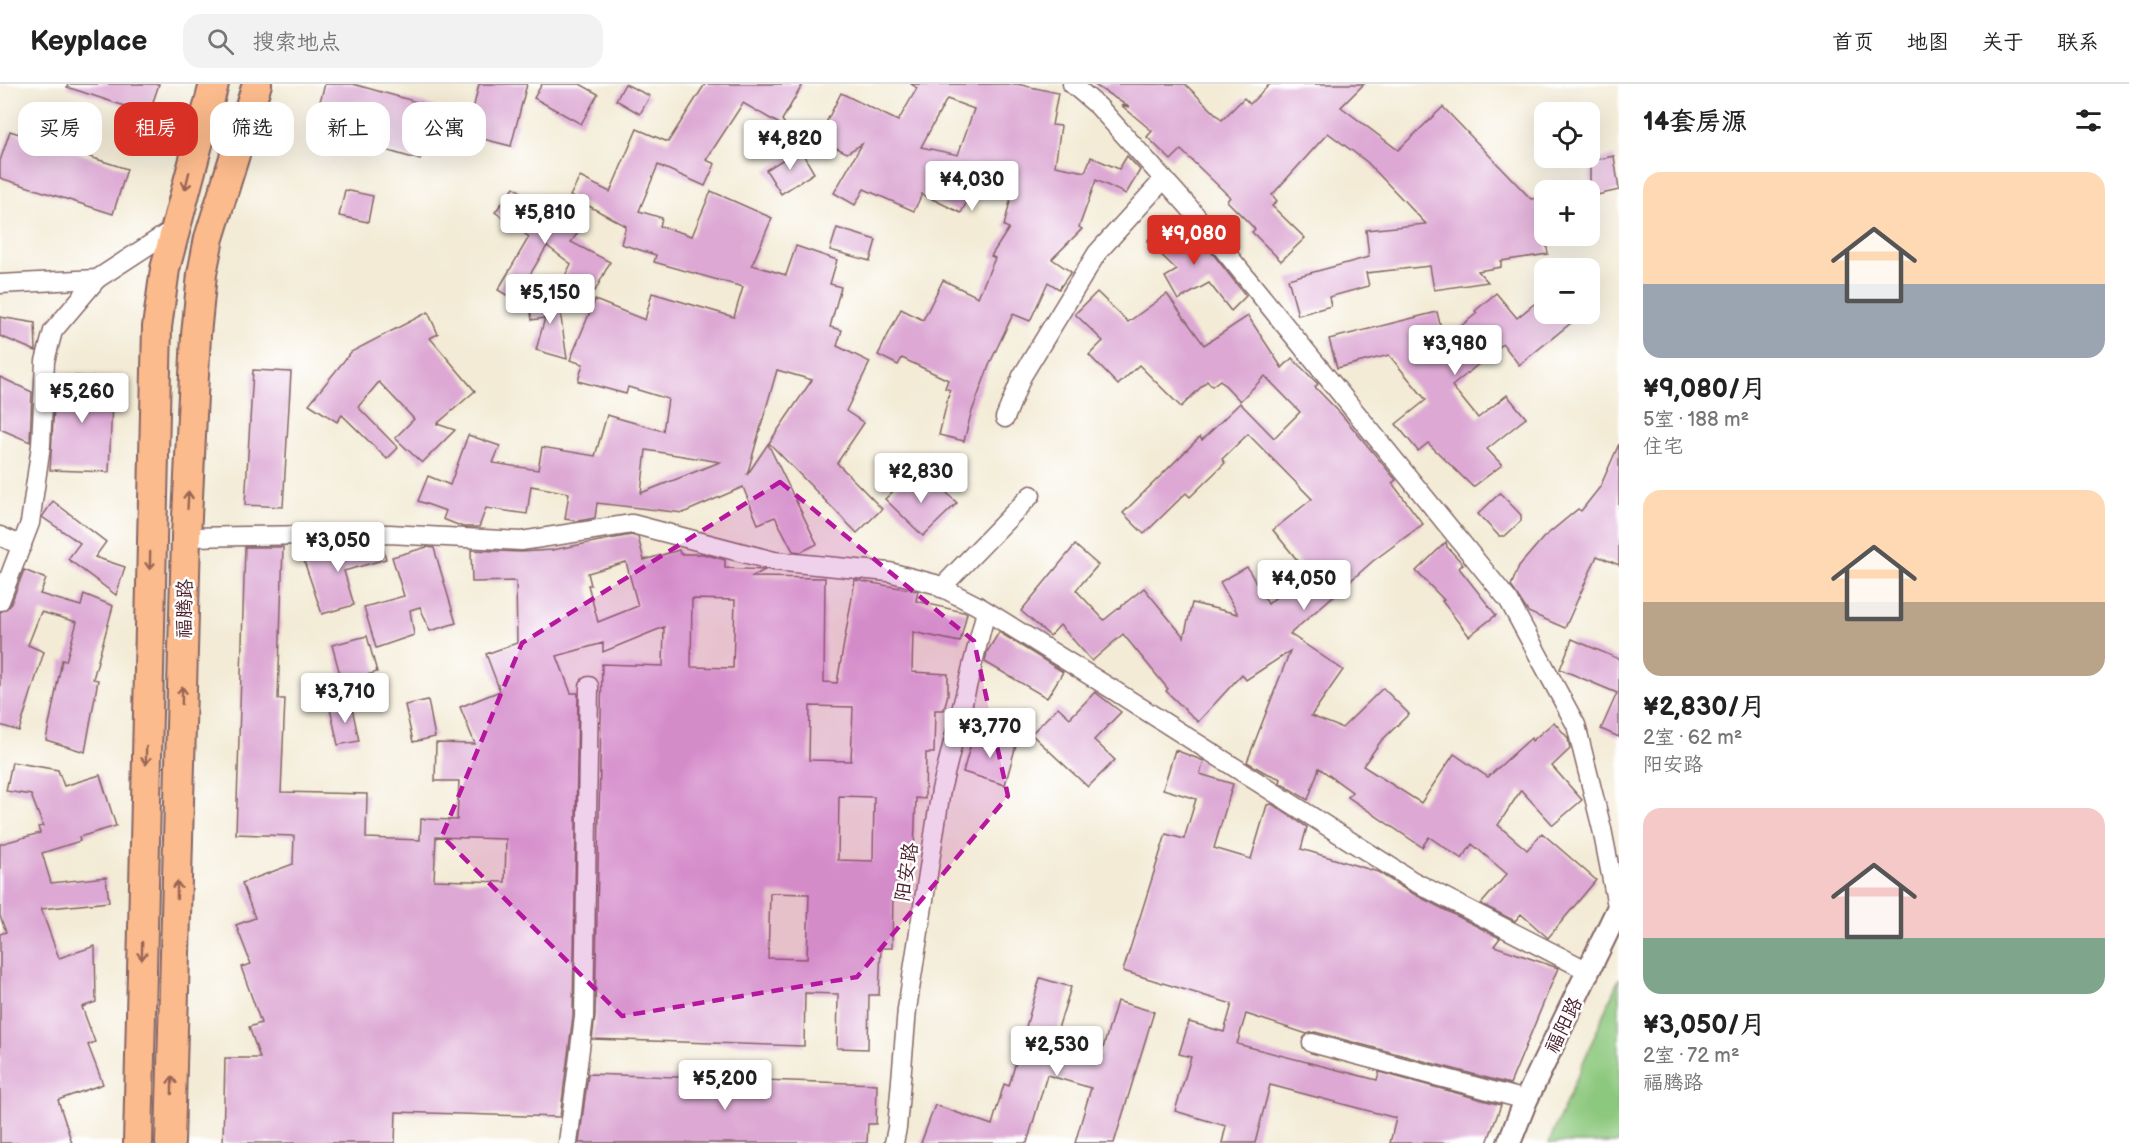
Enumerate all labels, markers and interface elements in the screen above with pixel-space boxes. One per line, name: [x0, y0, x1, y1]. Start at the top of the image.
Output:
search box: [183, 14, 603, 68]
text: Keyplace: [30, 25, 147, 58]
icon: search: [204, 25, 237, 58]
text: 搜索地点: [252, 29, 340, 56]
text: 首页: [1832, 30, 1874, 55]
text: 地图: [1907, 30, 1949, 55]
text: 关于: [1982, 30, 2024, 55]
text: 联系: [2057, 30, 2099, 55]
chip: 买房: [18, 102, 102, 156]
chip: 租房: [114, 102, 198, 156]
chip: 筛选: [210, 102, 294, 156]
chip: 新上: [306, 102, 390, 156]
chip: 公寓: [402, 102, 486, 156]
map controls: [1534, 102, 1600, 324]
button: locate: [1534, 102, 1600, 168]
icon: filters: [2072, 104, 2105, 137]
text: 14套房源: [1643, 107, 1747, 138]
pin: ¥4,820: [741, 120, 839, 171]
text: ¥4,820: [758, 127, 822, 151]
pin: ¥4,030: [923, 161, 1021, 212]
text: ¥4,030: [939, 168, 1005, 192]
one-way arrow: [181, 171, 193, 190]
button: +: [1534, 180, 1600, 246]
pin: ¥5,810: [496, 194, 594, 245]
text: ¥5,810: [514, 201, 576, 225]
icon: home: [1820, 211, 1928, 319]
pin: ¥9,080: [1145, 215, 1243, 266]
text: ¥9,080: [1161, 222, 1227, 246]
button: −: [1534, 258, 1600, 324]
pin: ¥5,150: [501, 274, 599, 325]
text: ¥5,150: [520, 281, 580, 305]
pin: ¥3,980: [1406, 325, 1504, 376]
text: ¥3,980: [1423, 332, 1487, 356]
pin: ¥5,260: [33, 373, 131, 424]
text: ¥9,080/月: [1643, 374, 1766, 405]
text: ¥5,260: [50, 380, 114, 404]
text: 5室 · 188 m²: [1643, 408, 1749, 432]
text: 住宅: [1643, 435, 1683, 459]
pin: ¥2,830: [872, 453, 970, 504]
text: ¥2,830: [889, 460, 953, 484]
one-way arrow: [182, 490, 193, 510]
pin: ¥3,050: [289, 522, 387, 573]
text: ¥3,050: [306, 529, 370, 553]
icon: home: [1820, 529, 1928, 637]
one-way arrow: [145, 551, 156, 571]
pin: ¥4,050: [1255, 560, 1353, 611]
text: ¥4,050: [1272, 567, 1336, 591]
street label: 福腾路: [172, 578, 198, 639]
pin: ¥3,710: [296, 673, 394, 724]
text: ¥3,710: [315, 680, 375, 704]
one-way arrow: [176, 685, 188, 705]
text: ¥2,830/月: [1643, 692, 1766, 723]
pin: ¥3,770: [941, 708, 1039, 759]
text: ¥3,770: [959, 715, 1021, 739]
text: 2室 · 62 m²: [1643, 726, 1742, 750]
one-way arrow: [141, 746, 152, 766]
text: 阳安路: [1643, 753, 1703, 777]
street label: 阳安路: [890, 840, 924, 904]
icon: home: [1820, 847, 1928, 955]
one-way arrow: [171, 880, 183, 900]
one-way arrow: [137, 941, 148, 961]
street label: 福阳路: [1540, 992, 1588, 1058]
text: ¥3,050/月: [1643, 1010, 1766, 1041]
pin: ¥2,530: [1008, 1026, 1106, 1077]
text: ¥2,530: [1025, 1033, 1089, 1057]
text: 2室 · 72 m²: [1643, 1044, 1740, 1068]
pin: ¥5,200: [676, 1060, 774, 1111]
text: ¥5,200: [693, 1067, 757, 1091]
text: 福腾路: [1643, 1071, 1703, 1095]
one-way arrow: [166, 1075, 178, 1095]

